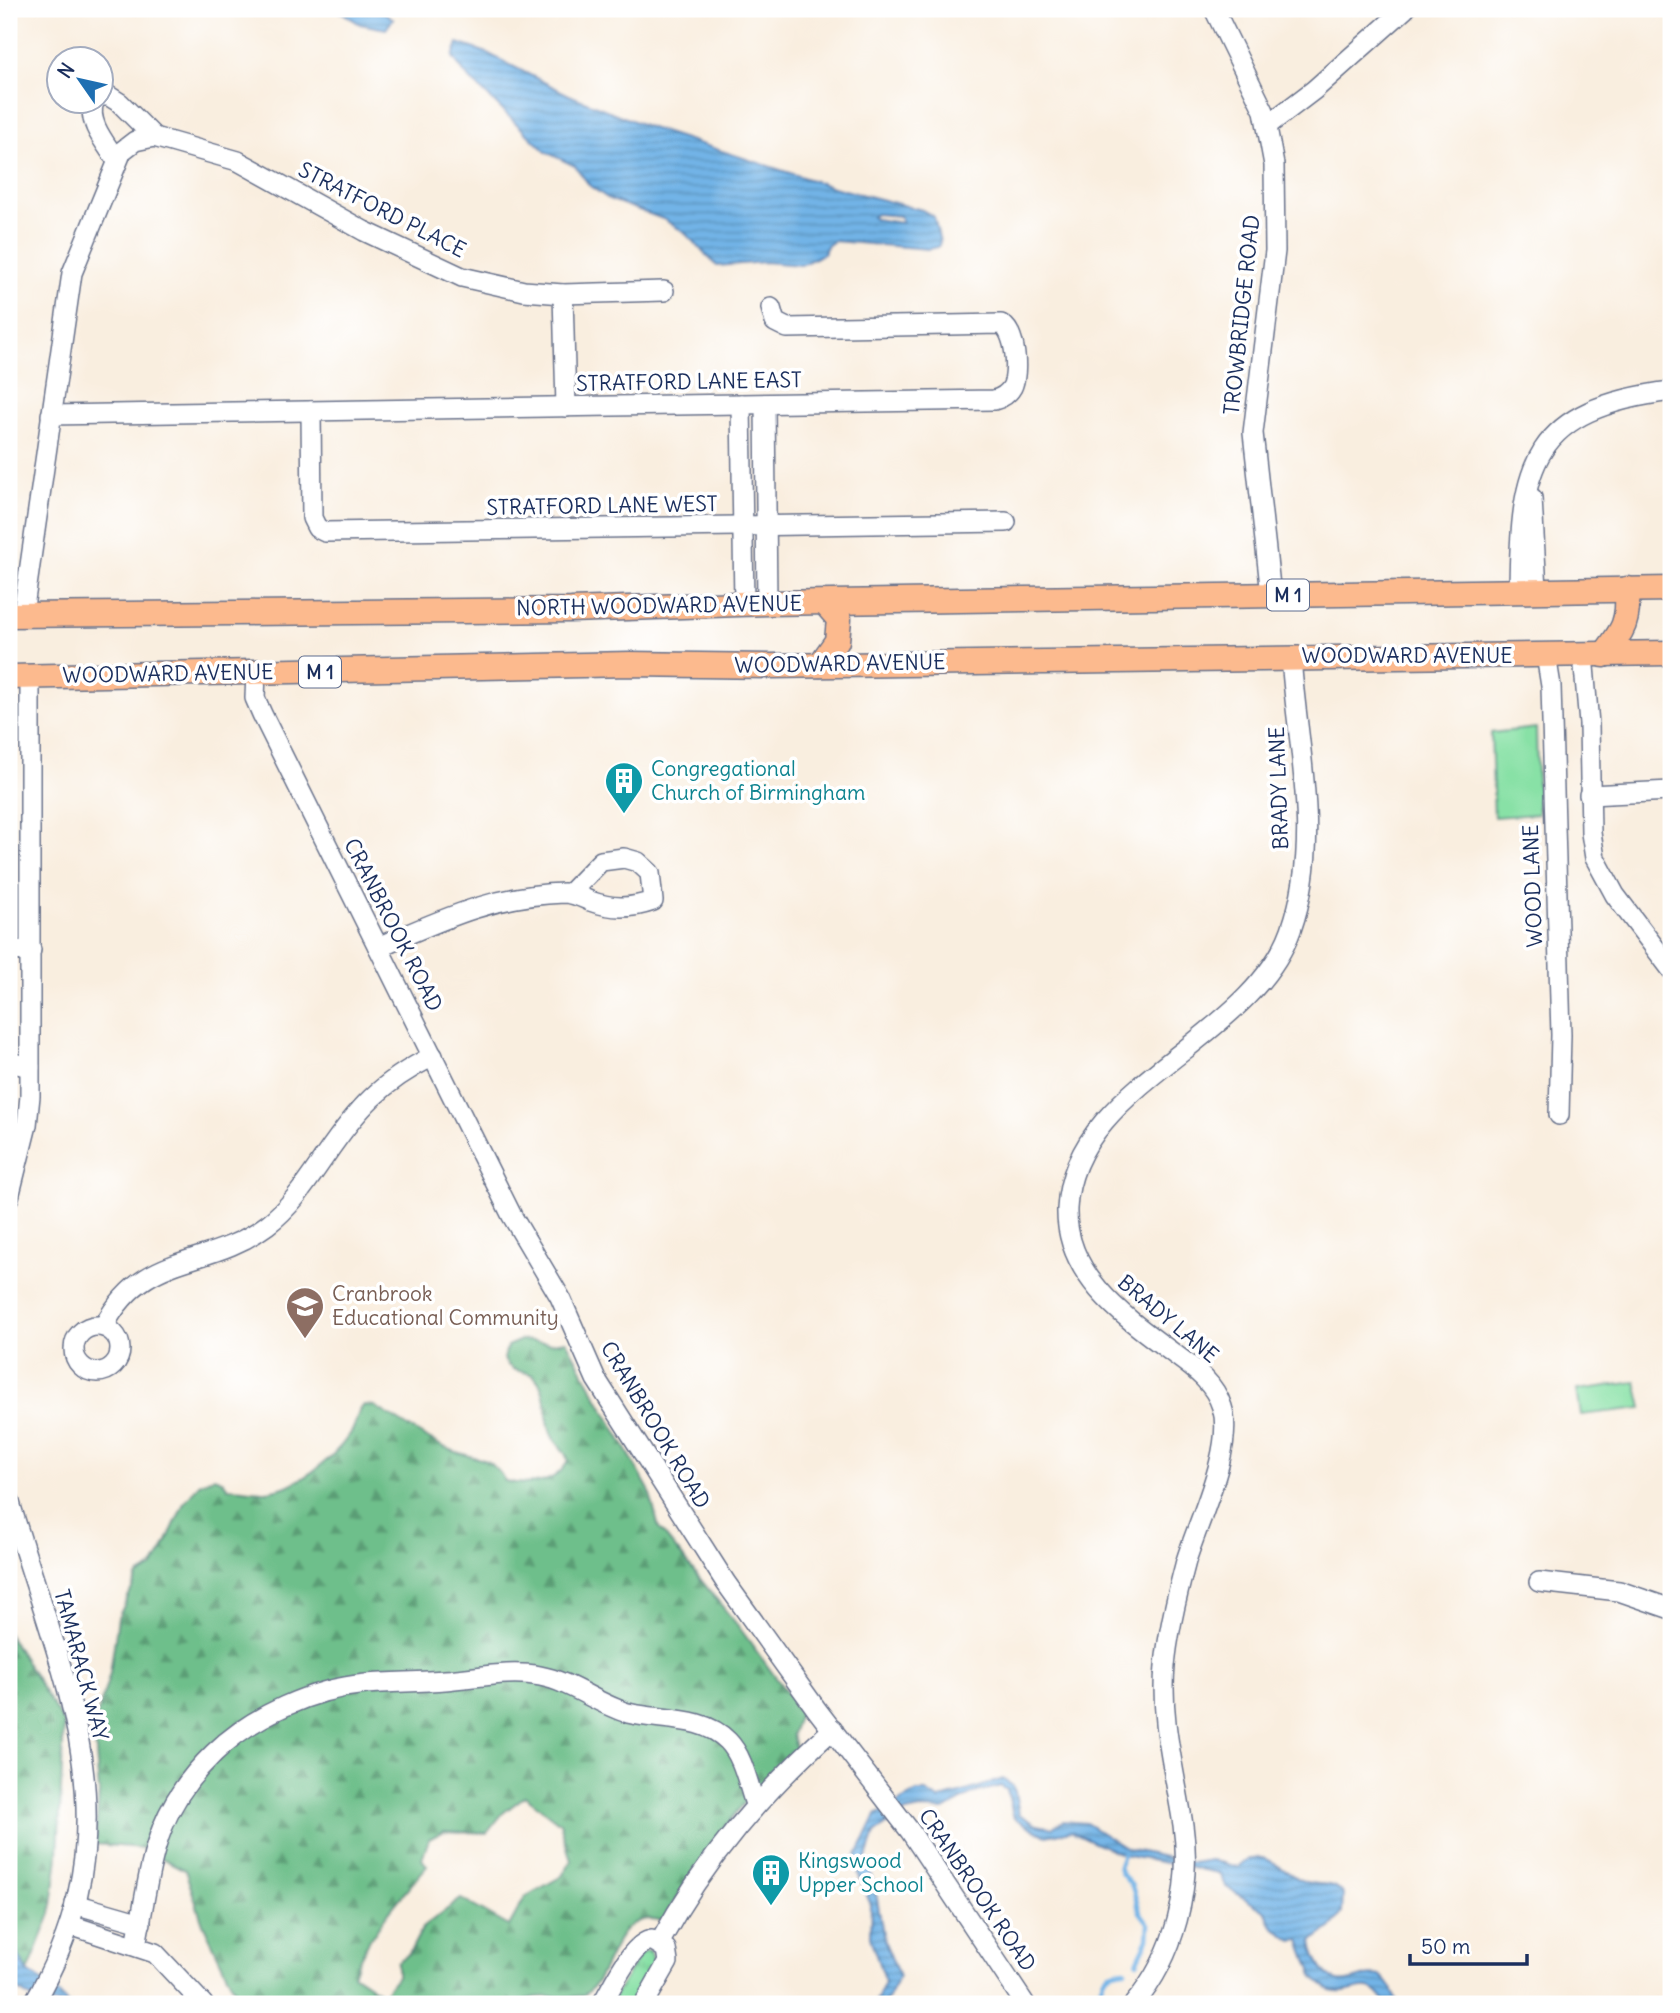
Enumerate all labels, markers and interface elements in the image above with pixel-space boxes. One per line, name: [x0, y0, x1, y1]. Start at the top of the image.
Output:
north arrow: [46, 46, 116, 116]
text: N: [52, 58, 80, 83]
street label: STRATFORD PLACE: [294, 156, 470, 263]
street label: TROWBRIDGE ROAD: [1218, 214, 1265, 416]
street label: STRATFORD LANE EAST: [576, 366, 802, 397]
street label: STRATFORD LANE WEST: [486, 490, 718, 521]
road number: M 1: [1267, 580, 1309, 610]
street label: NORTH WOODWARD AVENUE: [516, 590, 802, 621]
street label: WOODWARD AVENUE: [1301, 642, 1513, 669]
street label: WOODWARD AVENUE: [734, 648, 946, 679]
road number: M 1: [299, 656, 341, 688]
street label: WOODWARD AVENUE: [62, 658, 274, 689]
street label: BRADY LANE: [1263, 726, 1294, 850]
place label: Congregational Church of Birmingham: [651, 755, 865, 806]
building icon: Congregational Church of Birmingham: [603, 760, 645, 815]
street label: WOOD LANE: [1517, 824, 1548, 948]
street label: CRANBROOK ROAD: [338, 834, 449, 1016]
street label: BRADY LANE: [1112, 1269, 1224, 1369]
place label: Cranbrook Educational Community: [332, 1280, 559, 1331]
school or university icon: Cranbrook Educational Community: [284, 1285, 326, 1340]
street label: CRANBROOK ROAD: [595, 1336, 716, 1513]
street label: TAMARACK WAY: [48, 1586, 115, 1744]
street label: CRANBROOK ROAD: [913, 1803, 1042, 1976]
place label: Kingswood Upper School: [798, 1847, 924, 1898]
building icon: Kingswood Upper School: [750, 1852, 792, 1907]
scale bar: [1410, 1922, 1528, 1966]
text: 50 m: [1421, 1933, 1470, 1960]

